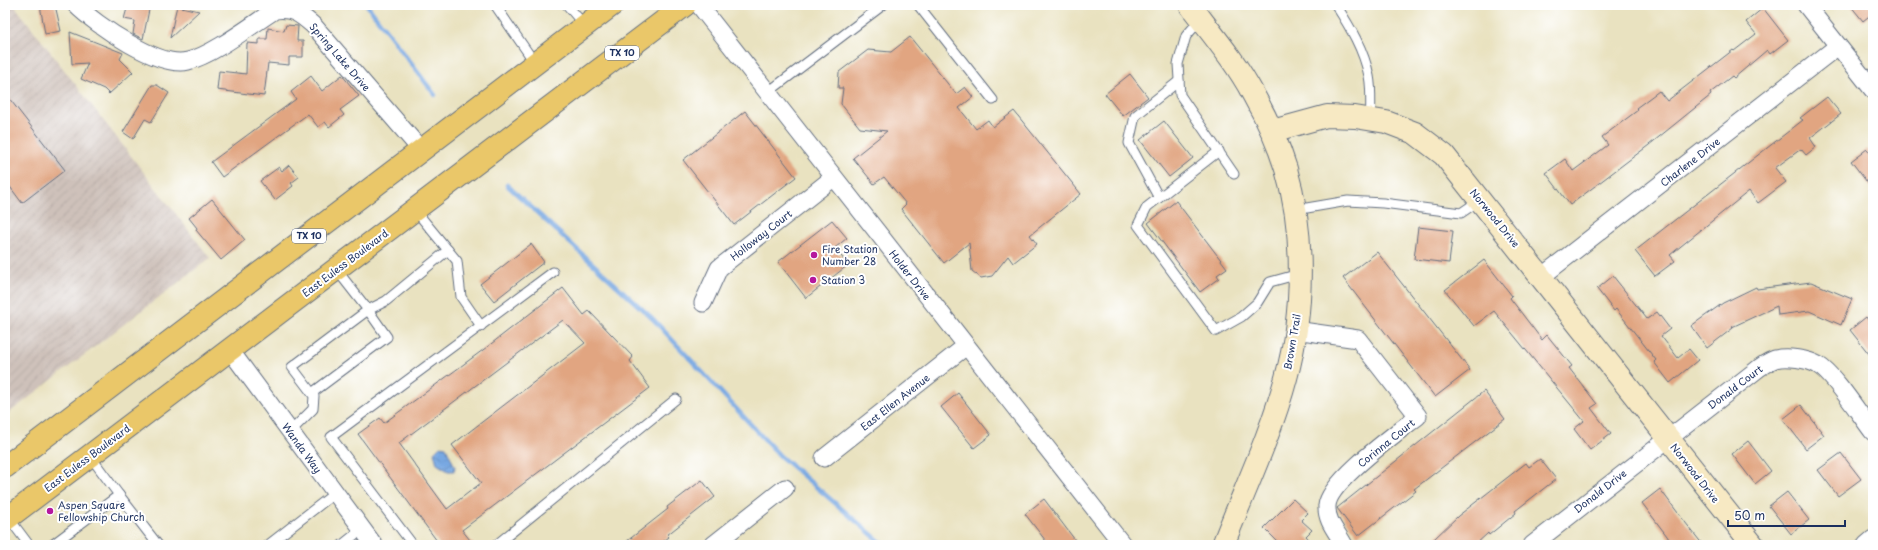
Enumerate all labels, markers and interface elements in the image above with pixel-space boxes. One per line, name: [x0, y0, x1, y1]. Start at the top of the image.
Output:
street label: Spring Lake Drive: [306, 19, 375, 95]
road number: TX 10: [605, 46, 639, 60]
street label: Charlene Drive: [1657, 133, 1723, 190]
street label: Norwood Drive: [1467, 185, 1524, 250]
street label: Holloway Court: [727, 206, 795, 264]
street label: East Euless Boulevard: [299, 225, 391, 300]
road number: TX 10: [292, 229, 326, 243]
place label: Fire Station Number 28: [822, 241, 878, 268]
street label: Holder Drive: [886, 246, 935, 303]
marker: Fire Station Number 28: [809, 250, 819, 260]
place label: Station 3: [821, 272, 865, 287]
marker: Station 3: [808, 275, 818, 285]
street label: Brown Trail: [1279, 313, 1304, 371]
street label: Donald Court: [1704, 361, 1765, 412]
street label: East Ellen Avenue: [857, 369, 933, 434]
street label: Corinna Court: [1354, 415, 1417, 470]
street label: Wanda Way: [279, 419, 326, 476]
street label: East Euless Boulevard: [41, 420, 133, 495]
street label: Norwood Drive: [1667, 440, 1723, 506]
street label: Donald Drive: [1570, 465, 1629, 516]
place label: Aspen Square Fellowship Church: [58, 497, 145, 524]
scale bar: [1728, 502, 1845, 528]
marker: Aspen Square Fellowship Church: [45, 506, 55, 516]
text: 50 m: [1734, 506, 1765, 524]

